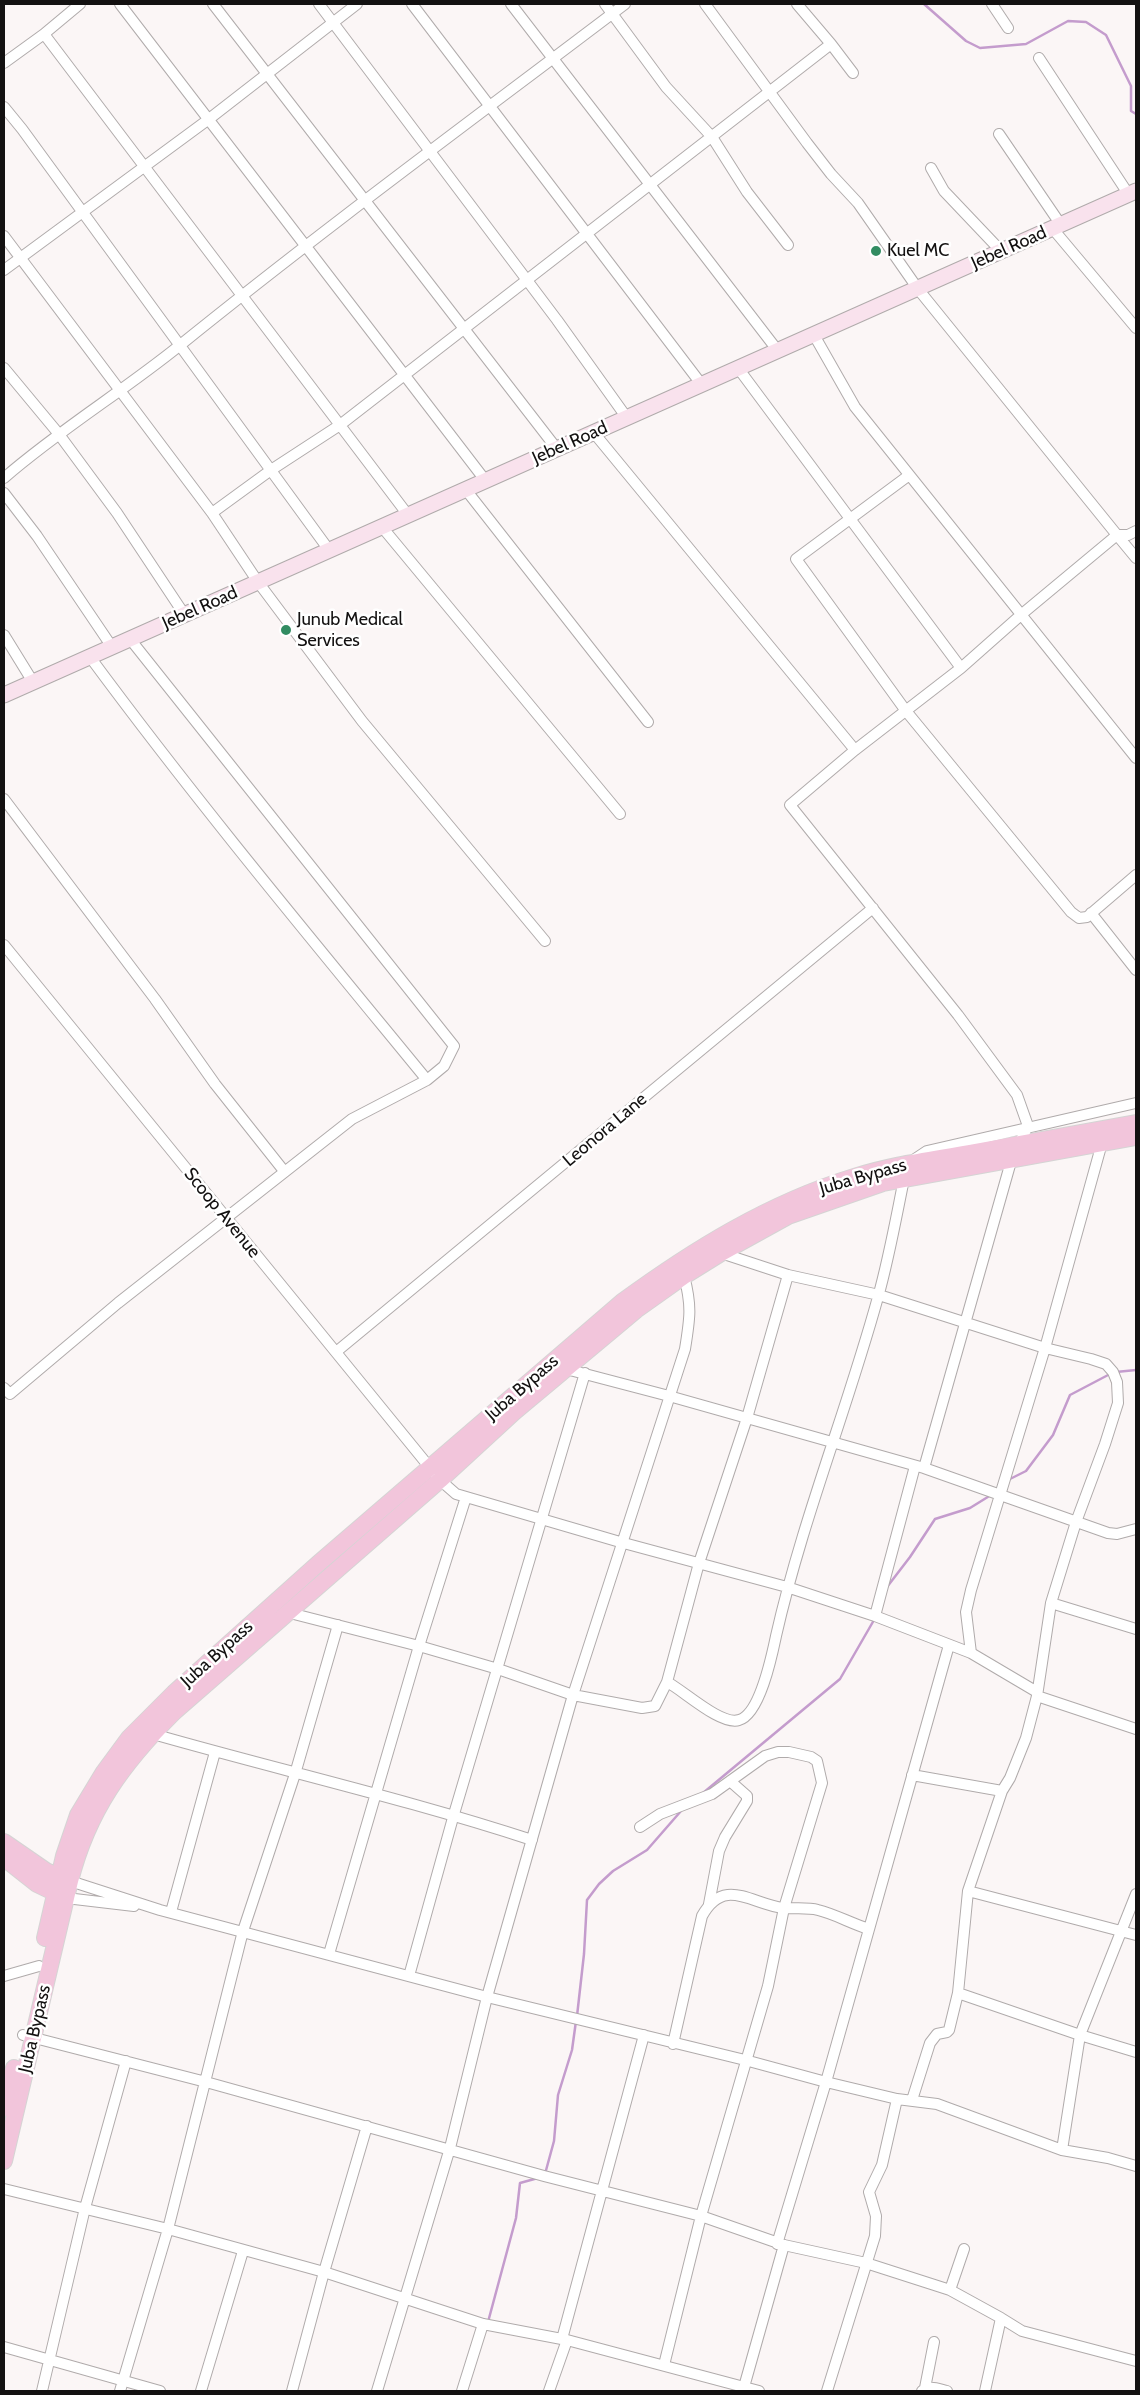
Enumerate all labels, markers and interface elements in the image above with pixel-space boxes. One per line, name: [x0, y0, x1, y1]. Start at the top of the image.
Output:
street label: Jebel Road: [968, 222, 1050, 274]
place label: Kuel MC: [887, 240, 949, 262]
marker: Kuel MC: [869, 244, 883, 258]
street label: Jebel Road: [529, 417, 611, 469]
street label: Jebel Road: [159, 582, 241, 634]
place label: Junub Medical Services: [297, 609, 403, 652]
marker: Junub Medical Services: [279, 623, 293, 637]
street label: Leonora Lane: [559, 1089, 651, 1171]
street label: Juba Bypass: [817, 1154, 909, 1200]
street label: Scoop Avenue: [179, 1164, 265, 1262]
street label: Juba Bypass: [481, 1350, 563, 1426]
street label: Juba Bypass: [176, 1616, 258, 1692]
street label: Juba Bypass: [14, 1983, 56, 2075]

